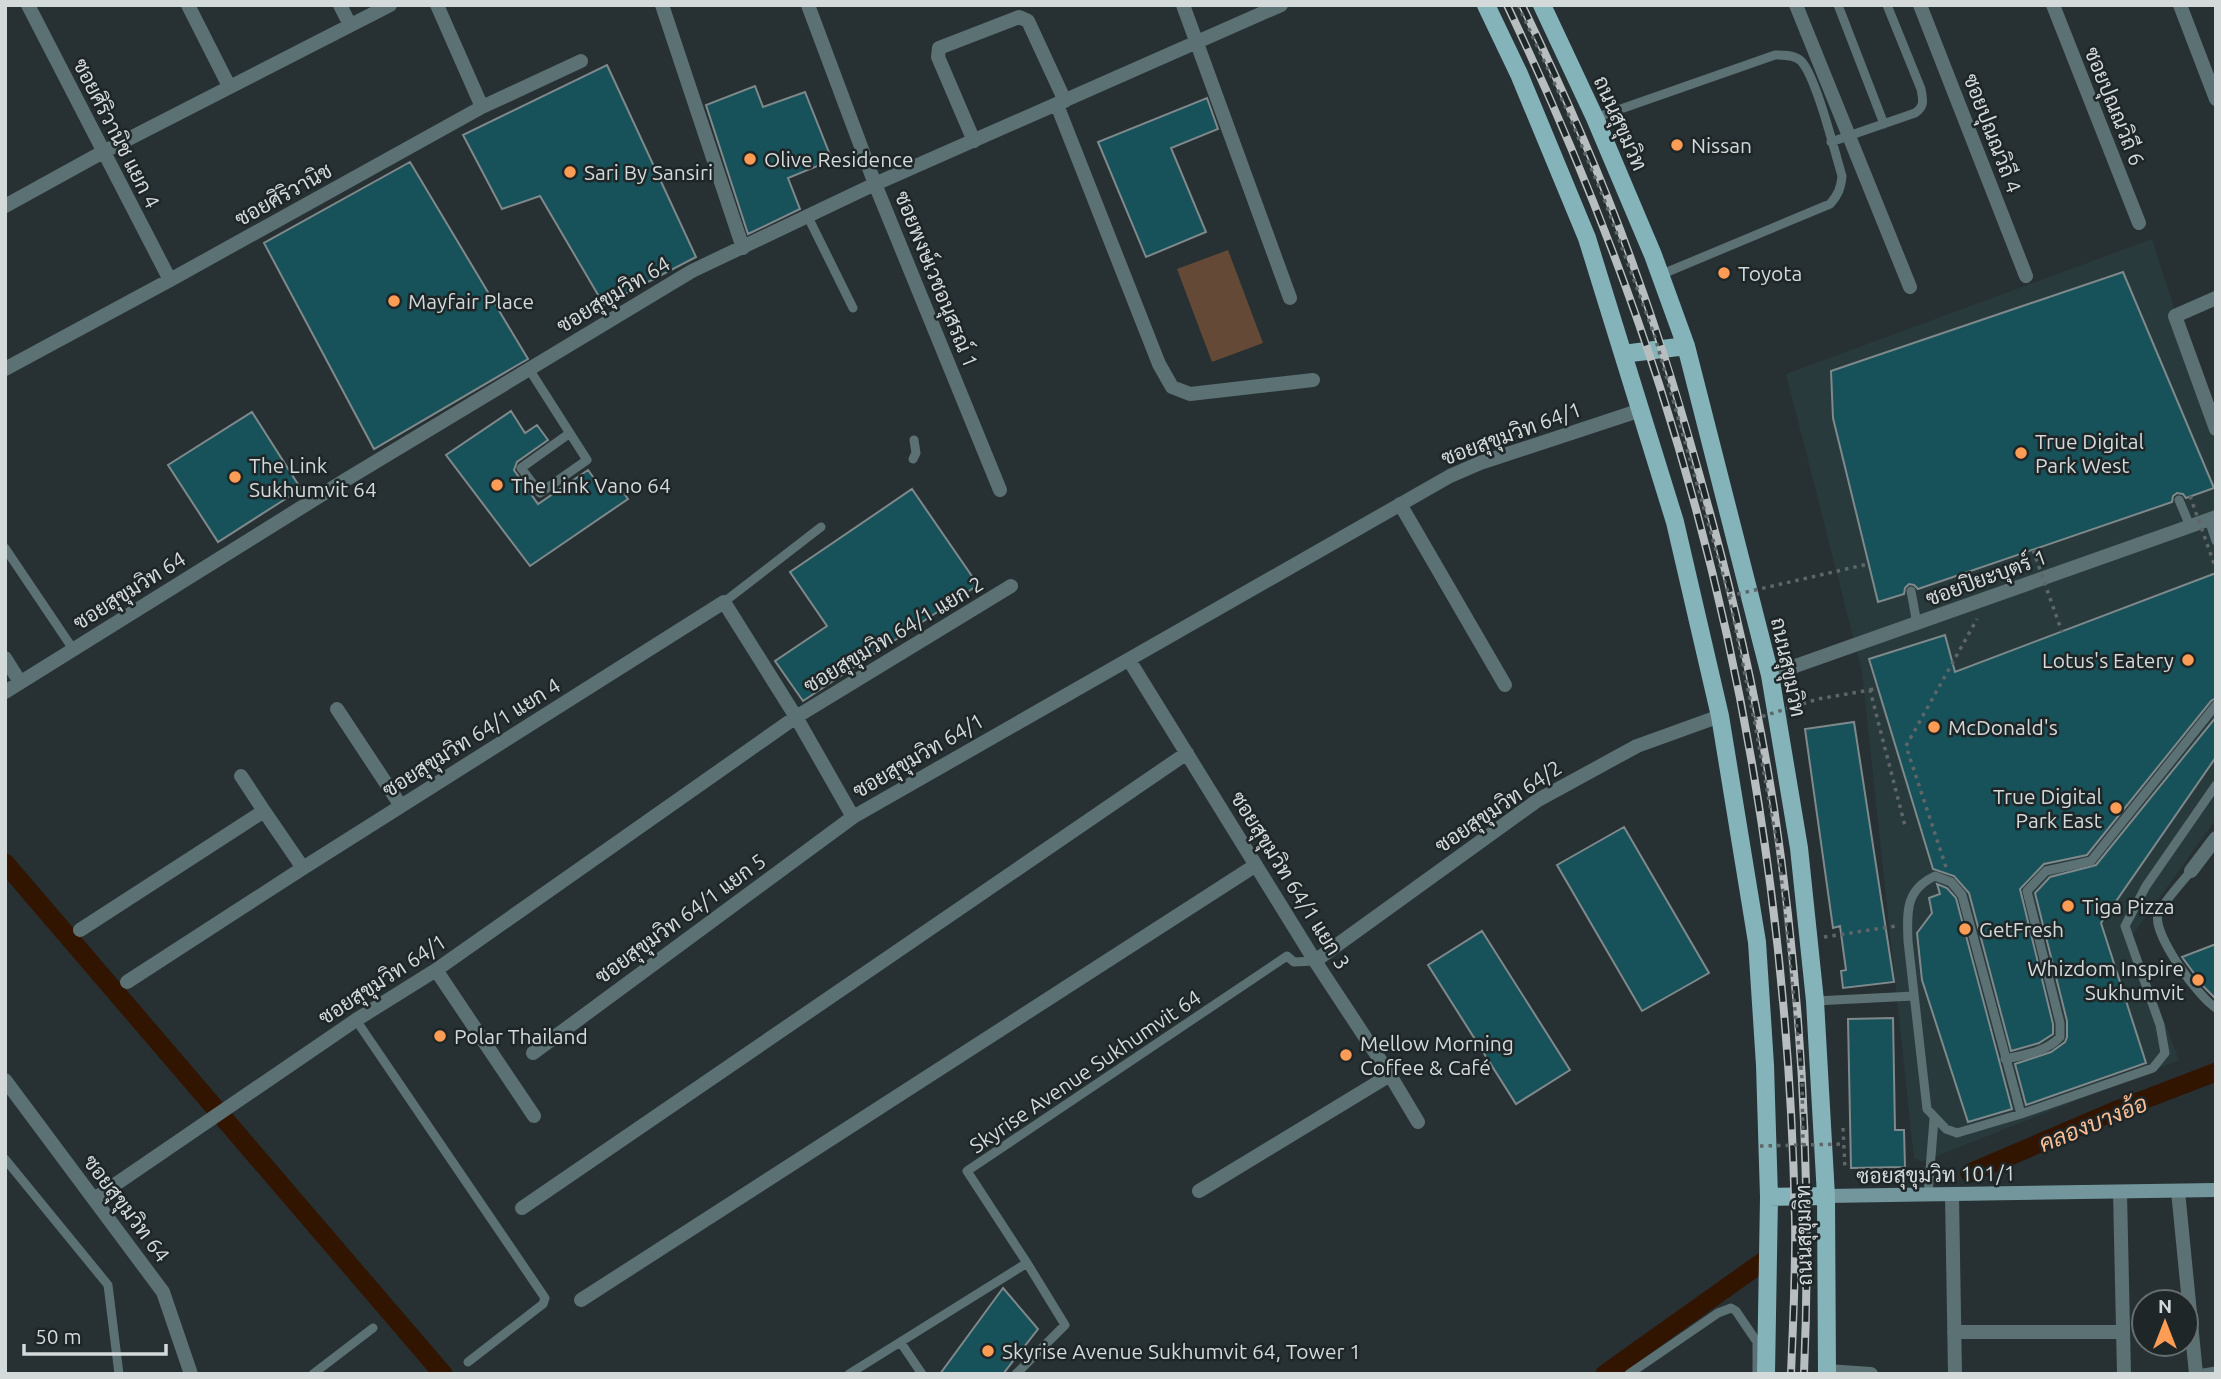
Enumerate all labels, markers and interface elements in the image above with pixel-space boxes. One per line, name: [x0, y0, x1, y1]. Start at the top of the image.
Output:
street label: ซอยปุณณวิถี 6: [2078, 43, 2150, 170]
street label: ซอยศิริวานิช แยก 4: [69, 54, 165, 212]
street label: ซอยปุณณวิถี 4: [1957, 70, 2027, 197]
street label: ถนนสุขุมวิท: [1587, 72, 1653, 175]
place label: Nissan: [1691, 133, 1752, 157]
marker: Nissan: [1669, 137, 1685, 153]
place label: Olive Residence: [764, 147, 913, 171]
marker: Olive Residence: [742, 151, 758, 167]
street label: ซอยศิริวานิช: [230, 158, 336, 230]
place label: Sari By Sansiri: [584, 160, 713, 184]
marker: Sari By Sansiri: [562, 164, 578, 180]
street label: ซอยพงษ์เวชอนุสรณ์ 1: [888, 187, 984, 372]
street label: ซอยสุขุมวิท 64: [552, 251, 676, 340]
place label: Toyota: [1738, 261, 1802, 285]
marker: Toyota: [1716, 265, 1732, 281]
place label: Mayfair Place: [408, 289, 534, 313]
marker: Mayfair Place: [386, 293, 402, 309]
street label: ซอยสุขุมวิท 64/1: [1438, 397, 1585, 472]
place label: True Digital Park West: [2035, 429, 2144, 477]
marker: True Digital Park West: [2013, 445, 2029, 461]
place label: The Link Sukhumvit 64: [249, 453, 377, 501]
marker: The Link Sukhumvit 64: [227, 469, 243, 485]
place label: The Link Vano 64: [511, 473, 671, 497]
marker: The Link Vano 64: [489, 477, 505, 493]
street label: ซอยปิยะบุตร์ 1: [1922, 543, 2051, 613]
street label: ซอยสุขุมวิท 64: [68, 546, 191, 637]
street label: ซอยสุขุมวิท 64/1 แยก 2: [799, 571, 989, 700]
street label: ถนนสุขุมวิท: [1764, 615, 1811, 720]
place label: Lotus's Eatery: [2042, 648, 2174, 672]
marker: Lotus's Eatery: [2180, 652, 2196, 668]
street label: ซอยสุขุมวิท 64/1 แยก 4: [378, 672, 566, 804]
street label: ซอยสุขุมวิท 64/1: [848, 708, 989, 805]
place label: McDonald's: [1948, 715, 2058, 739]
marker: McDonald's: [1926, 719, 1942, 735]
street label: ซอยสุขุมวิท 64/2: [1430, 755, 1568, 860]
place label: True Digital Park East: [1993, 784, 2102, 832]
street label: ซอยสุขุมวิท 64/1 แยก 3: [1224, 787, 1356, 975]
marker: True Digital Park East: [2108, 800, 2124, 816]
street label: ซอยสุขุมวิท 64/1 แยก 5: [590, 848, 772, 990]
place label: Tiga Pizza: [2082, 894, 2175, 918]
marker: Tiga Pizza: [2060, 898, 2076, 914]
place label: GetFresh: [1979, 917, 2064, 941]
marker: GetFresh: [1957, 921, 1973, 937]
street label: ซอยสุขุมวิท 64/1: [314, 929, 452, 1032]
place label: Whizdom Inspire Sukhumvit: [2027, 956, 2184, 1004]
marker: Whizdom Inspire Sukhumvit: [2190, 972, 2206, 988]
street label: Skyrise Avenue Sukhumvit 64: [965, 985, 1205, 1157]
place label: Polar Thailand: [454, 1024, 588, 1048]
marker: Polar Thailand: [432, 1028, 448, 1044]
place label: Mellow Morning Coffee & Café: [1360, 1031, 1514, 1079]
marker: Mellow Morning Coffee & Café: [1338, 1047, 1354, 1063]
water label: คลองบางอ้อ: [2035, 1089, 2151, 1156]
street label: ซอยสุขุมวิท 64: [77, 1150, 175, 1268]
street label: ซอยสุขุมวิท 101/1: [1856, 1161, 2016, 1190]
street label: ถนนสุขุมวิท: [1790, 1184, 1819, 1286]
north arrow: [2130, 1288, 2200, 1358]
text: N: [2158, 1295, 2172, 1317]
scale bar: [24, 1312, 166, 1356]
text: 50 m: [35, 1324, 82, 1348]
place label: Skyrise Avenue Sukhumvit 64, Tower 1: [1002, 1339, 1361, 1363]
marker: Skyrise Avenue Sukhumvit 64, Tower 1: [980, 1343, 996, 1359]

